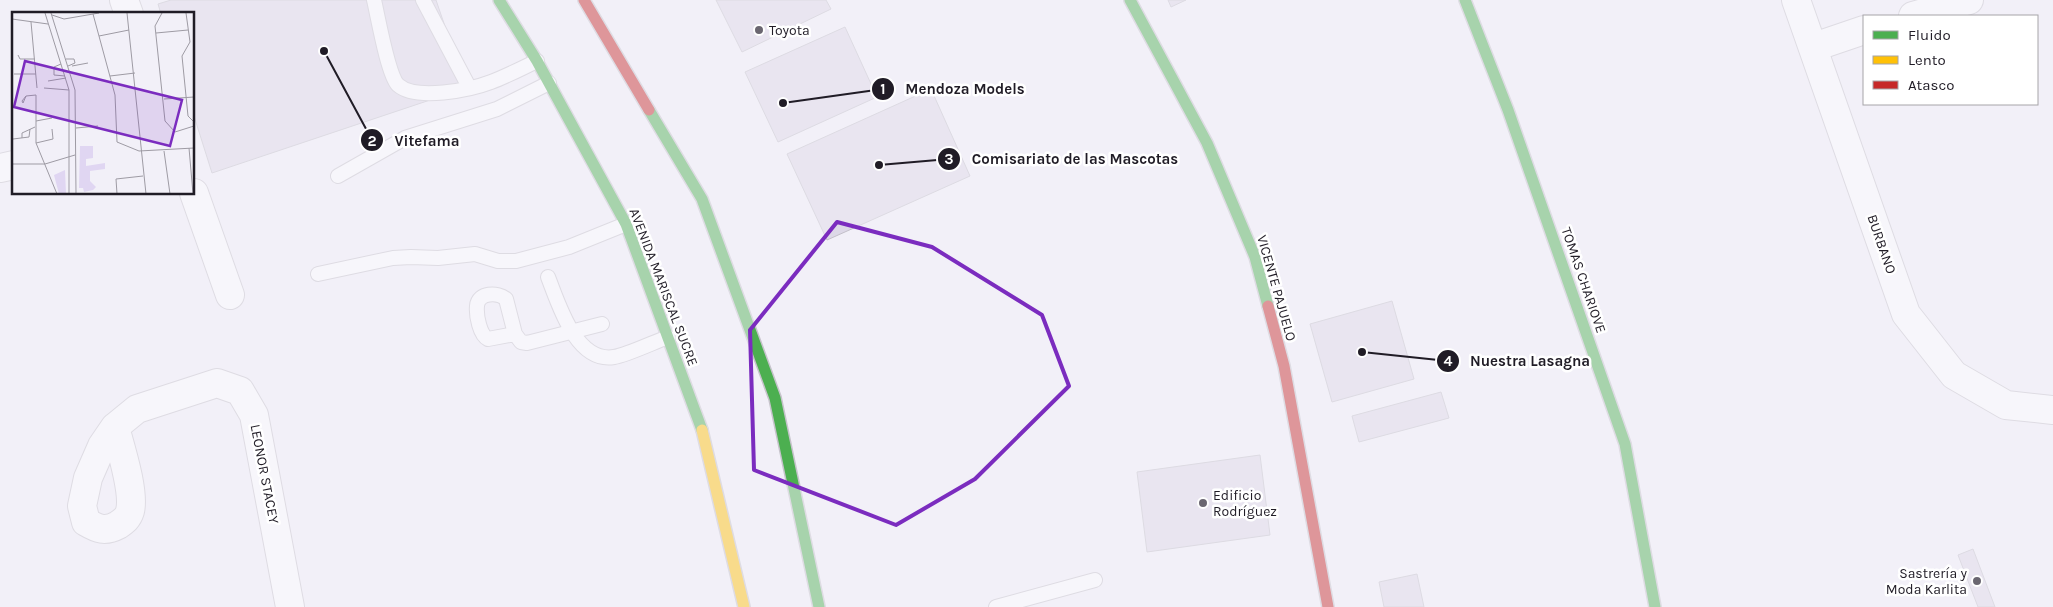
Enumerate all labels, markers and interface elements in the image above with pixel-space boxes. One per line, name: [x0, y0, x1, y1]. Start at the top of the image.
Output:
inset map: [12, 12, 195, 195]
legend: [1863, 15, 2038, 105]
place label: Toyota: [769, 22, 810, 39]
marker: Toyota: [753, 24, 765, 36]
text: Fluido: [1908, 26, 1951, 44]
text: Lento: [1908, 51, 1946, 69]
callout: Mendoza Models: [871, 74, 1035, 104]
text: Atasco: [1908, 76, 1954, 94]
text: 1: [880, 80, 886, 98]
text: Mendoza Models: [905, 80, 1025, 98]
callout: Vitefama: [360, 125, 470, 155]
text: 2: [367, 132, 377, 150]
text: Vitefama: [394, 132, 460, 150]
callout: Comisariato de las Mascotas: [937, 144, 1188, 174]
text: 3: [944, 150, 954, 168]
text: Comisariato de las Mascotas: [972, 150, 1178, 168]
street label: AVENIDA MARISCAL SUCRE: [626, 206, 701, 368]
street label: BURBANO: [1863, 212, 1900, 276]
street label: TOMAS CHARIOVE: [1557, 225, 1610, 335]
street label: VICENTE PAJUELO: [1253, 233, 1300, 343]
callout: Nuestra Lasagna: [1435, 346, 1600, 376]
text: 4: [1444, 352, 1453, 370]
text: Nuestra Lasagna: [1470, 352, 1590, 370]
street label: LEONOR STACEY: [247, 423, 283, 526]
place label: Edificio Rodríguez: [1213, 487, 1277, 520]
marker: Edificio Rodríguez: [1197, 497, 1209, 509]
place label: Sastrería y Moda Karlita: [1886, 565, 1967, 598]
marker: Sastrería y Moda Karlita: [1971, 575, 1983, 587]

